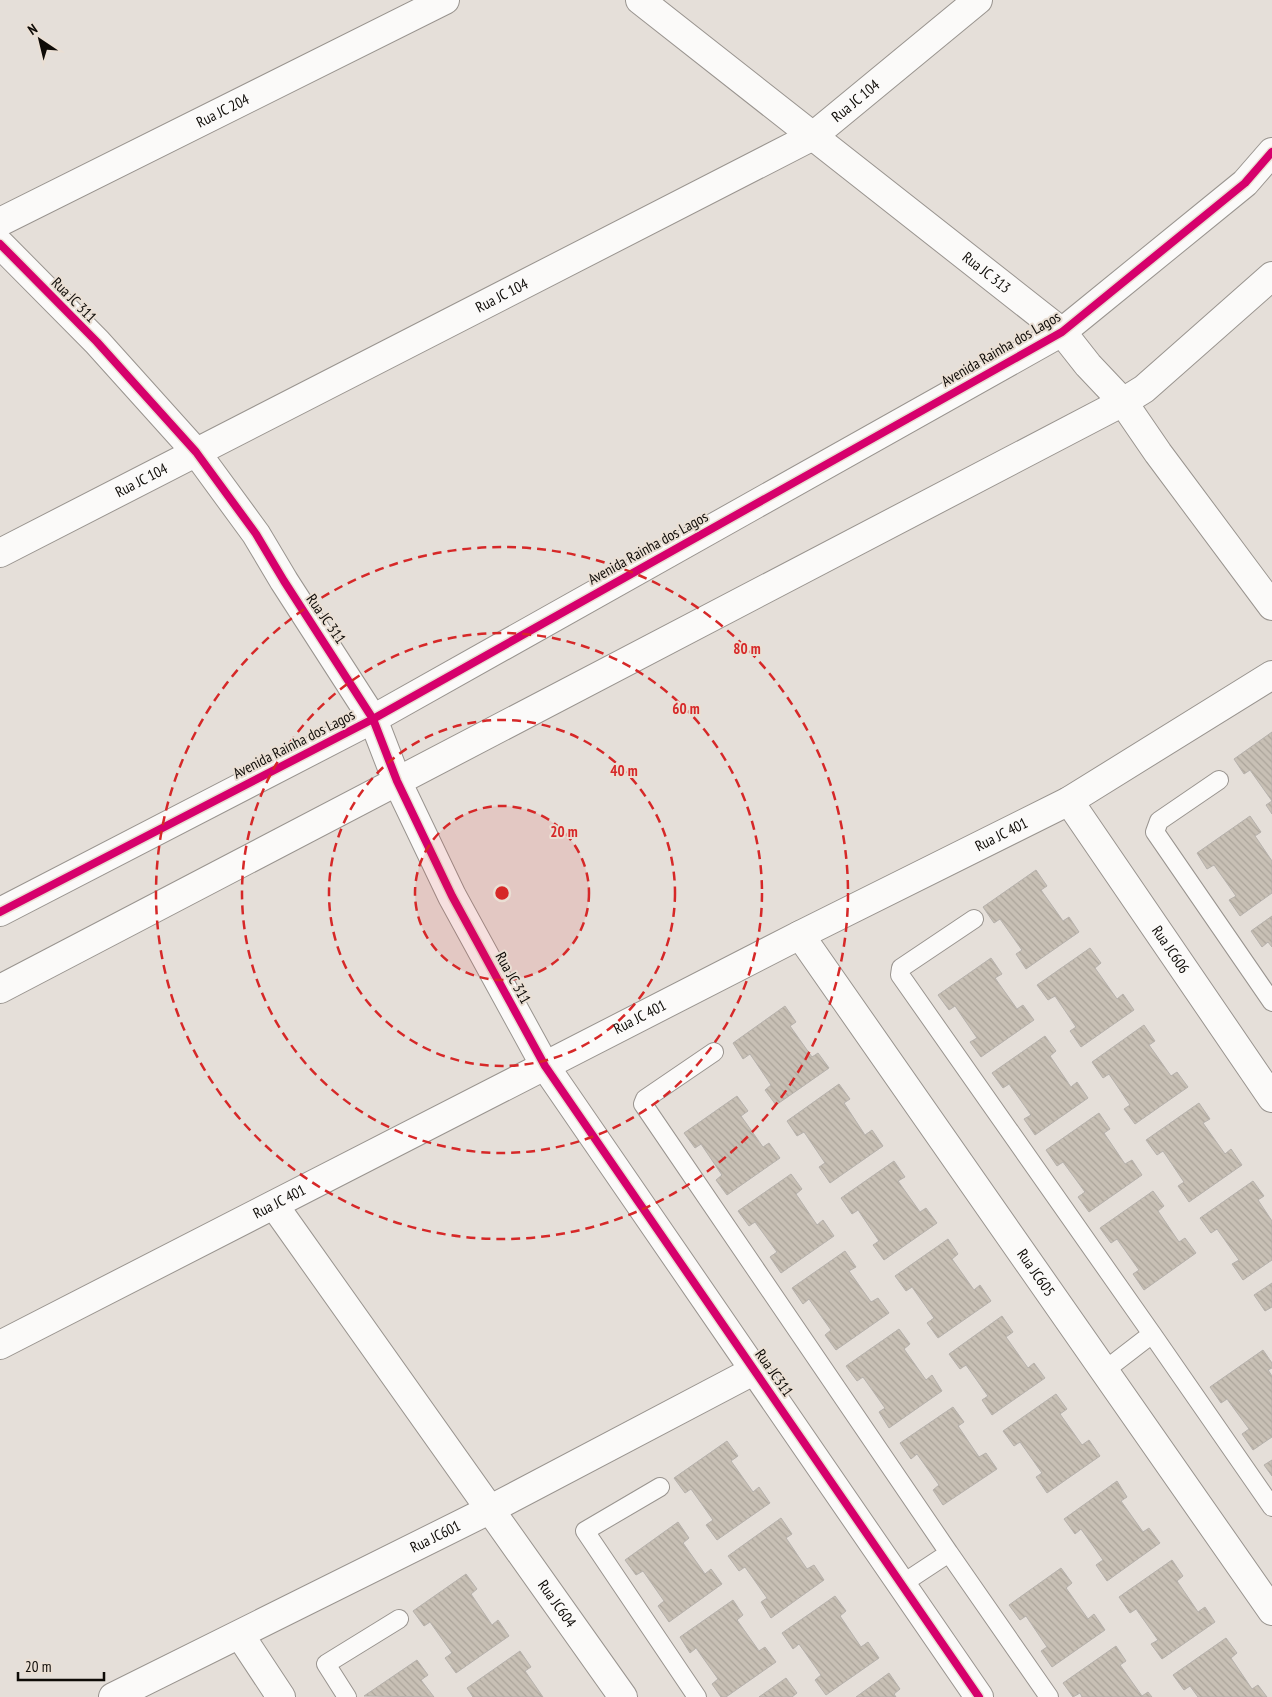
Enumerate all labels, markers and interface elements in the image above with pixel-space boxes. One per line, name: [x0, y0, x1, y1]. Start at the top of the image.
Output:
north arrow: [15, 15, 65, 65]
text: N: [24, 20, 41, 39]
street label: Rua JC 104: [828, 75, 883, 126]
street label: Rua JC 204: [193, 89, 252, 131]
street label: Rua JC 313: [959, 247, 1015, 297]
street label: Rua JC 311: [48, 273, 101, 326]
street label: Rua JC 104: [472, 274, 531, 316]
street label: Avenida Rainha dos Lagos: [938, 307, 1064, 390]
street label: Rua JC 104: [112, 459, 171, 501]
street label: Avenida Rainha dos Lagos: [584, 507, 711, 588]
street label: Rua JC 311: [302, 590, 350, 647]
text: 80 m: [733, 639, 761, 658]
text: 60 m: [672, 699, 700, 718]
street label: Avenida Rainha dos Lagos: [230, 705, 358, 782]
text: 40 m: [610, 761, 638, 780]
street label: Rua JC 401: [972, 813, 1031, 855]
text: 20 m: [550, 822, 578, 841]
centre of rings: [493, 884, 511, 902]
street label: Rua JC606: [1148, 922, 1194, 977]
street label: Rua JC 311: [491, 949, 535, 1007]
street label: Rua JC 401: [610, 995, 669, 1038]
street label: Rua JC 401: [250, 1180, 309, 1223]
street label: Rua JC605: [1013, 1245, 1059, 1300]
street label: Rua JC311: [751, 1345, 798, 1400]
street label: Rua JC601: [407, 1516, 463, 1557]
street label: Rua JC604: [534, 1576, 581, 1631]
scale bar: [18, 1650, 104, 1682]
text: 20 m: [25, 1657, 51, 1676]

